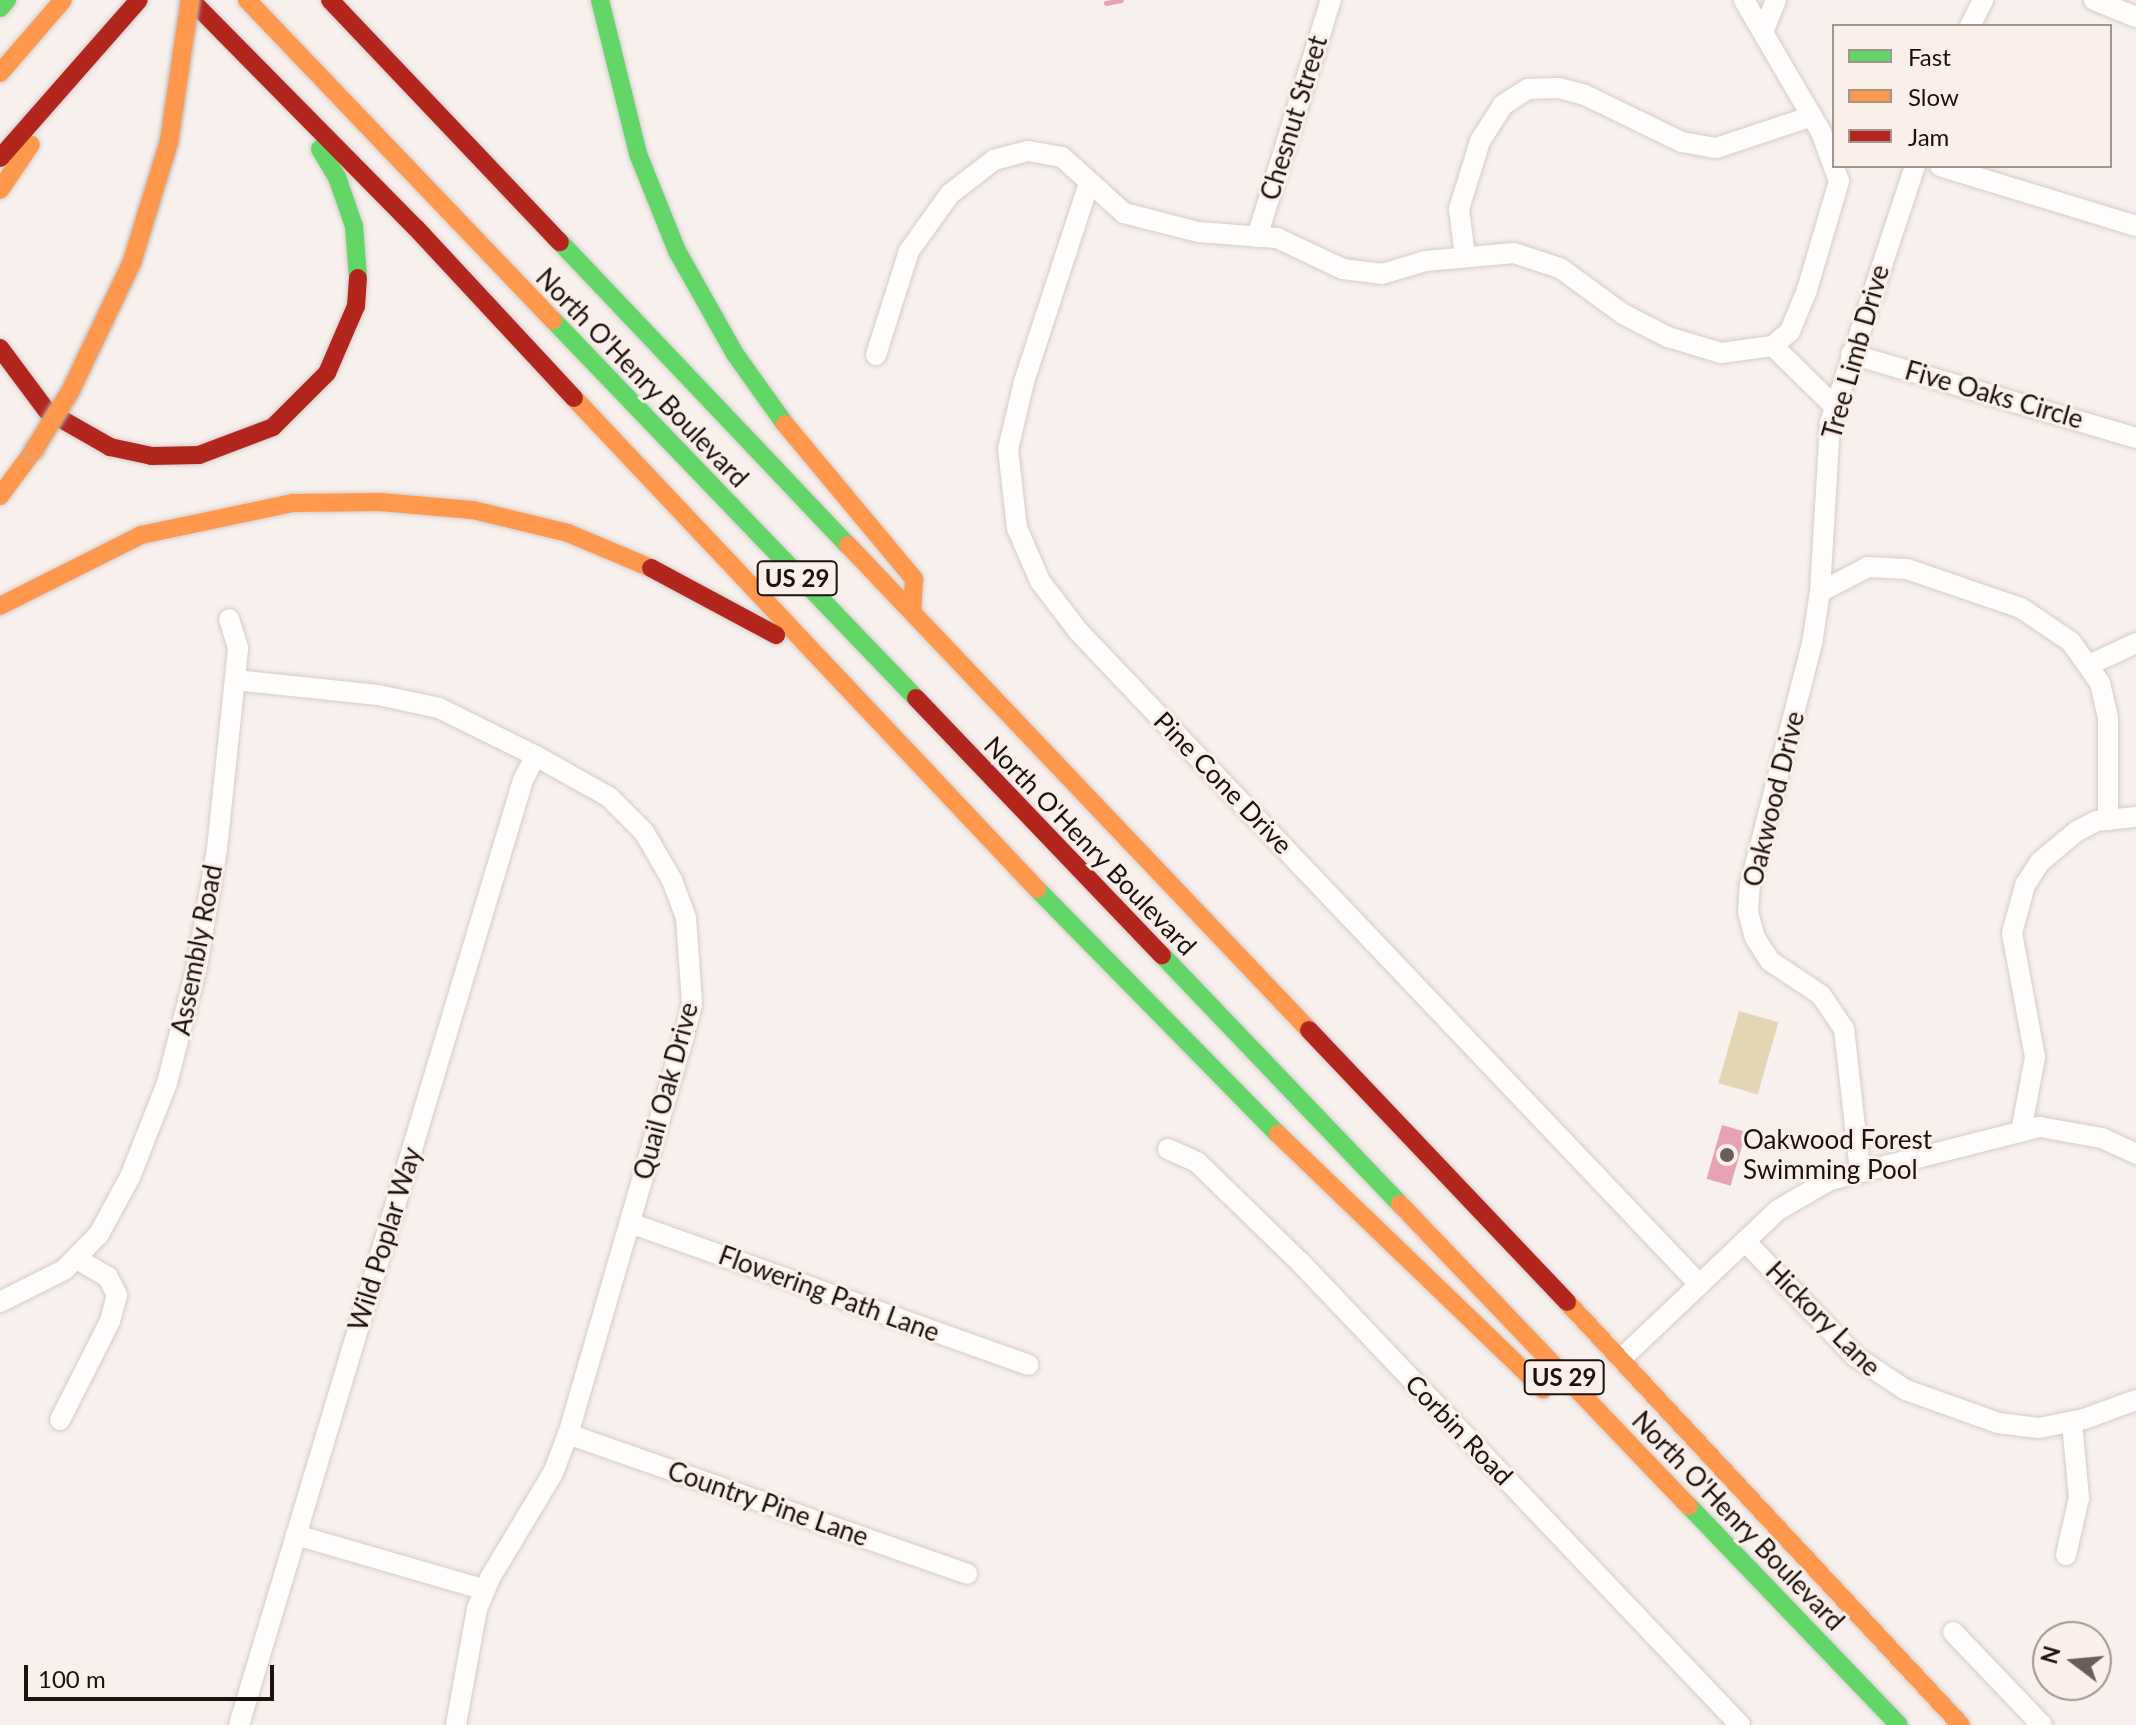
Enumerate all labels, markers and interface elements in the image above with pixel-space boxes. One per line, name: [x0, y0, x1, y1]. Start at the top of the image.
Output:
legend: [1832, 24, 2112, 168]
street label: Chesnut Street: [1254, 32, 1334, 204]
text: Fast: [1908, 42, 1951, 71]
text: Slow: [1908, 82, 1959, 111]
text: Jam: [1908, 122, 1949, 151]
street label: Tree Limb Drive: [1816, 261, 1896, 443]
street label: North O'Henry Boulevard: [529, 262, 755, 494]
street label: Five Oaks Circle: [1901, 355, 2087, 435]
road number: US 29: [755, 558, 839, 598]
street label: Pine Cone Drive: [1147, 705, 1299, 861]
street label: Oakwood Drive: [1737, 708, 1811, 890]
street label: North O'Henry Boulevard: [977, 730, 1203, 962]
street label: Assembly Road: [165, 862, 229, 1038]
street label: Quail Oak Drive: [627, 999, 705, 1183]
place label: Oakwood Forest Swimming Pool: [1743, 1124, 1932, 1186]
street label: Wild Poplar Way: [342, 1143, 428, 1335]
marker: Oakwood Forest Swimming Pool: [1718, 1146, 1736, 1164]
street label: Flowering Path Lane: [714, 1240, 944, 1348]
street label: Hickory Lane: [1759, 1255, 1887, 1383]
road number: US 29: [1522, 1357, 1606, 1397]
street label: Corbin Road: [1399, 1368, 1519, 1492]
street label: North O'Henry Boulevard: [1625, 1405, 1851, 1637]
street label: Country Pine Lane: [663, 1455, 873, 1553]
north arrow: [2032, 1621, 2112, 1701]
text: N: [2035, 1643, 2066, 1667]
scale bar: [28, 1649, 278, 1699]
text: 100 m: [38, 1664, 106, 1693]

